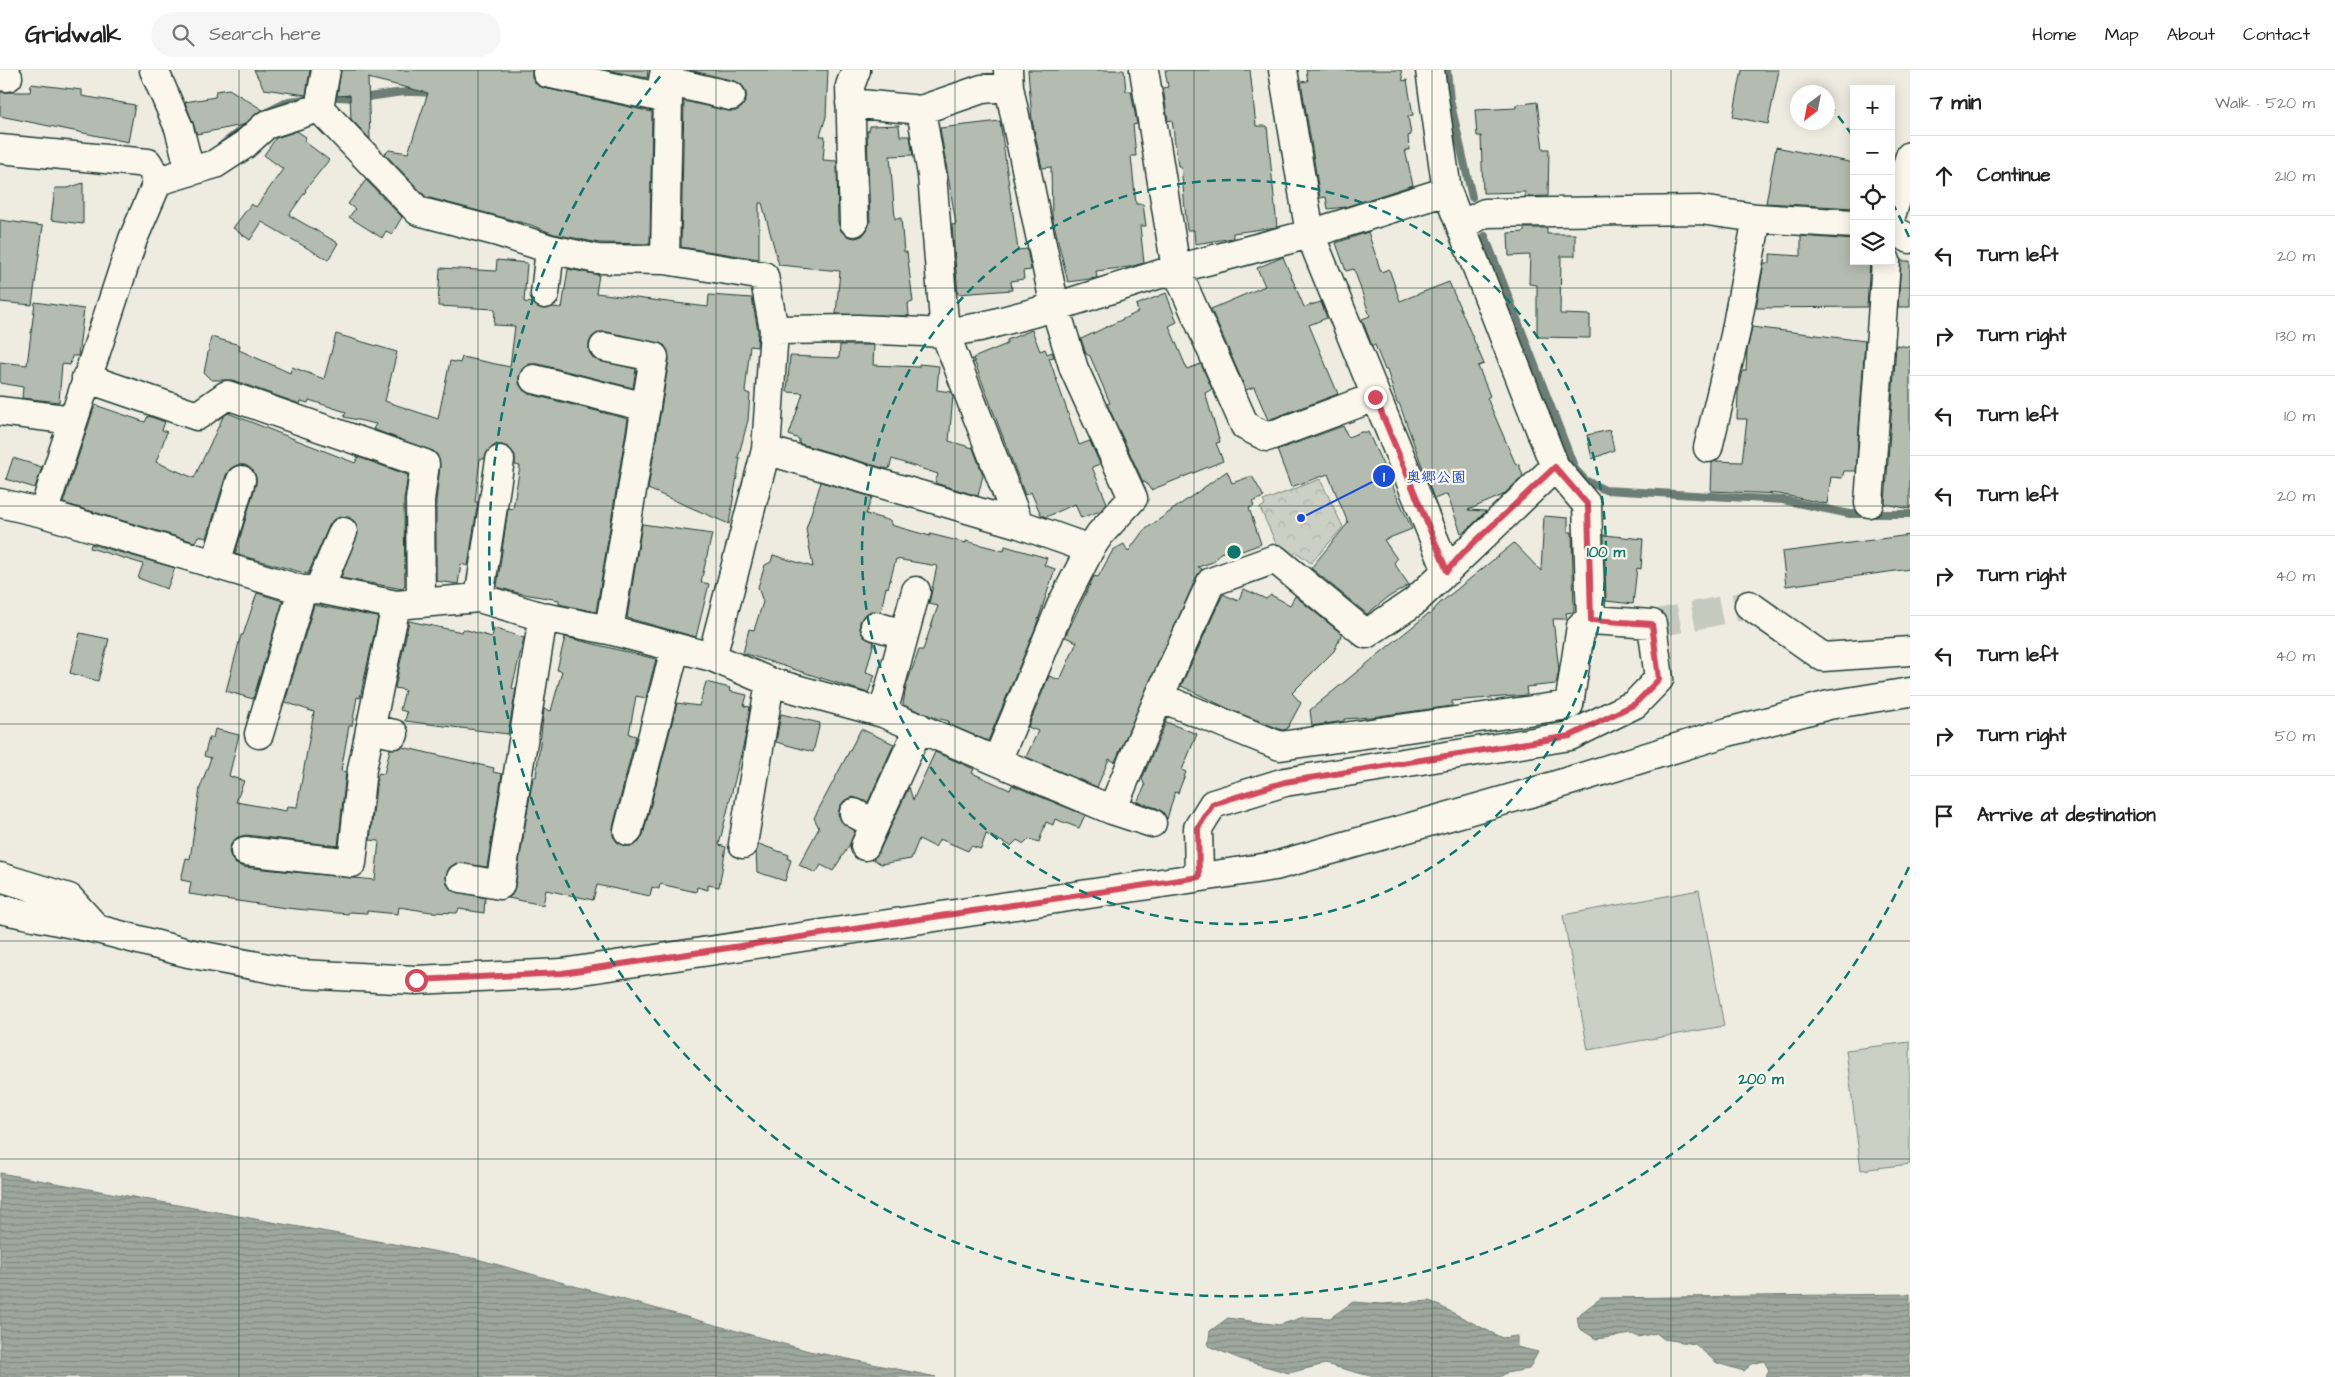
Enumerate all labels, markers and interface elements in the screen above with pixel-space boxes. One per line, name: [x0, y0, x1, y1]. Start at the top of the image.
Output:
search box: [151, 12, 501, 57]
text: Gridwalk: [25, 18, 121, 52]
icon: search: [169, 21, 197, 49]
text: Search here: [209, 21, 321, 48]
text: Home: [2032, 22, 2077, 47]
text: Map: [2105, 22, 2139, 47]
text: About: [2167, 22, 2215, 47]
text: Contact: [2243, 22, 2310, 47]
north arrow: [1790, 85, 1835, 130]
map controls: [1850, 85, 1895, 265]
button: +: [1850, 85, 1895, 130]
text: 7 min: [1930, 88, 1981, 117]
text: Walk · 520 m: [2215, 92, 2315, 114]
button: −: [1850, 130, 1895, 175]
icon: ahead: [1930, 162, 1958, 190]
text: Continue: [1977, 162, 2051, 189]
text: 210 m: [2275, 165, 2315, 187]
button: locate: [1850, 175, 1895, 220]
button: layers: [1850, 220, 1895, 265]
icon: left: [1930, 242, 1958, 270]
text: Turn left: [1977, 242, 2058, 269]
text: 20 m: [2277, 245, 2315, 267]
icon: right: [1930, 322, 1958, 350]
text: Turn right: [1977, 322, 2066, 349]
text: 130 m: [2276, 325, 2315, 347]
route end: [1364, 386, 1387, 409]
icon: left: [1930, 402, 1958, 430]
text: Turn left: [1977, 402, 2058, 429]
text: 10 m: [2284, 405, 2315, 427]
callout: 奥郷公園: [1371, 461, 1476, 491]
text: 1: [1383, 467, 1385, 488]
text: 奥郷公園: [1406, 467, 1466, 488]
icon: left: [1930, 482, 1958, 510]
text: Turn left: [1977, 482, 2058, 509]
text: 20 m: [2277, 485, 2315, 507]
text: 100 m: [1587, 542, 1626, 563]
centre of rings: [1225, 543, 1243, 561]
icon: right: [1930, 562, 1958, 590]
text: Turn right: [1977, 562, 2066, 589]
text: 40 m: [2275, 565, 2315, 587]
icon: left: [1930, 642, 1958, 670]
text: Turn left: [1977, 642, 2058, 669]
text: 40 m: [2275, 645, 2315, 667]
icon: right: [1930, 722, 1958, 750]
text: Turn right: [1977, 722, 2066, 749]
text: 50 m: [2275, 725, 2315, 747]
icon: arrive: [1930, 802, 1958, 830]
text: Arrive at destination: [1977, 802, 2156, 829]
route start: [405, 969, 428, 992]
text: 200 m: [1737, 1069, 1784, 1090]

